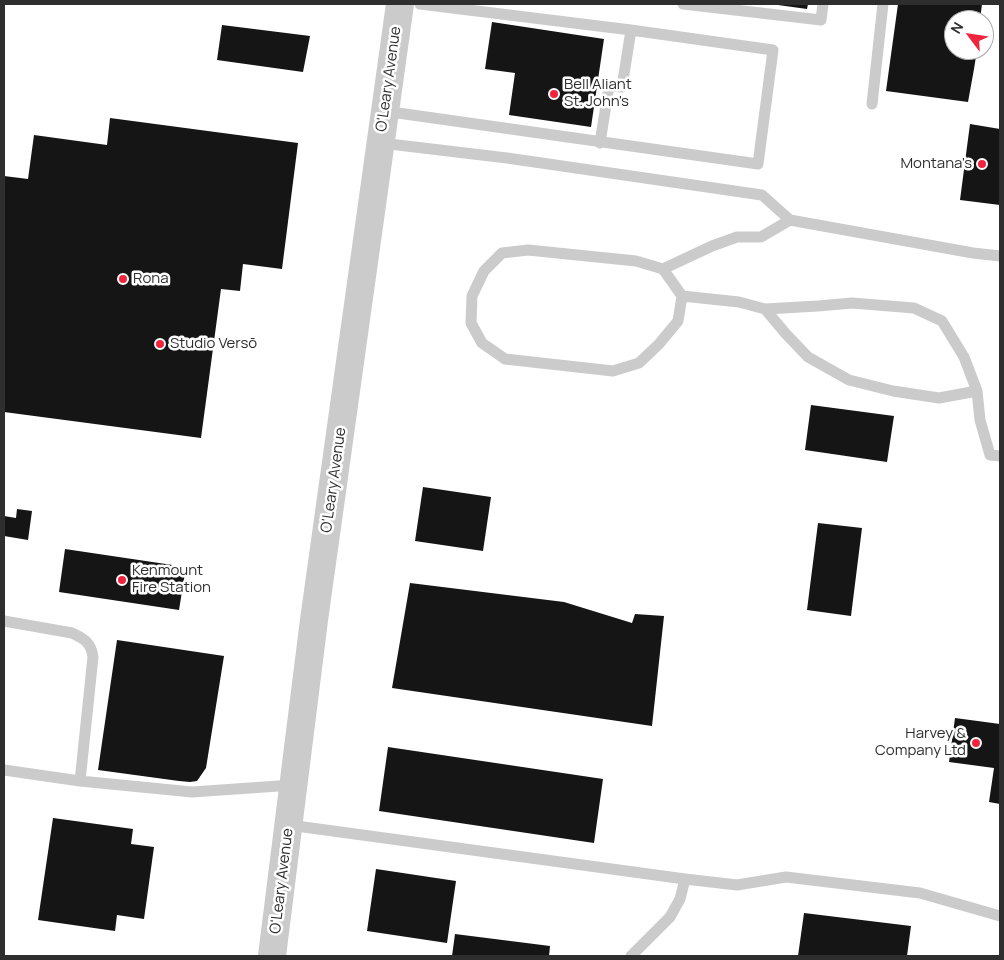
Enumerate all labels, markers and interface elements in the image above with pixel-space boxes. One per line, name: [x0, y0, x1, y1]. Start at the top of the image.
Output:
north arrow: [944, 10, 994, 60]
text: N: [946, 18, 967, 37]
street label: O'Leary Avenue: [373, 25, 405, 133]
place label: Bell Aliant St. John's: [564, 76, 632, 111]
marker: Bell Aliant St. John's: [548, 88, 560, 100]
place label: Montana's: [900, 155, 972, 173]
marker: Montana's: [976, 158, 988, 170]
place label: Rona: [133, 270, 169, 288]
marker: Rona: [117, 273, 129, 285]
place label: Studio Versō: [170, 335, 257, 353]
marker: Studio Versō: [154, 338, 166, 350]
street label: O'Leary Avenue: [318, 426, 350, 534]
place label: Kenmount Fire Station: [132, 562, 211, 597]
marker: Kenmount Fire Station: [116, 574, 128, 586]
place label: Harvey & Company Ltd: [875, 725, 966, 760]
marker: Harvey & Company Ltd: [970, 737, 982, 749]
street label: O'Leary Avenue: [267, 827, 297, 935]

